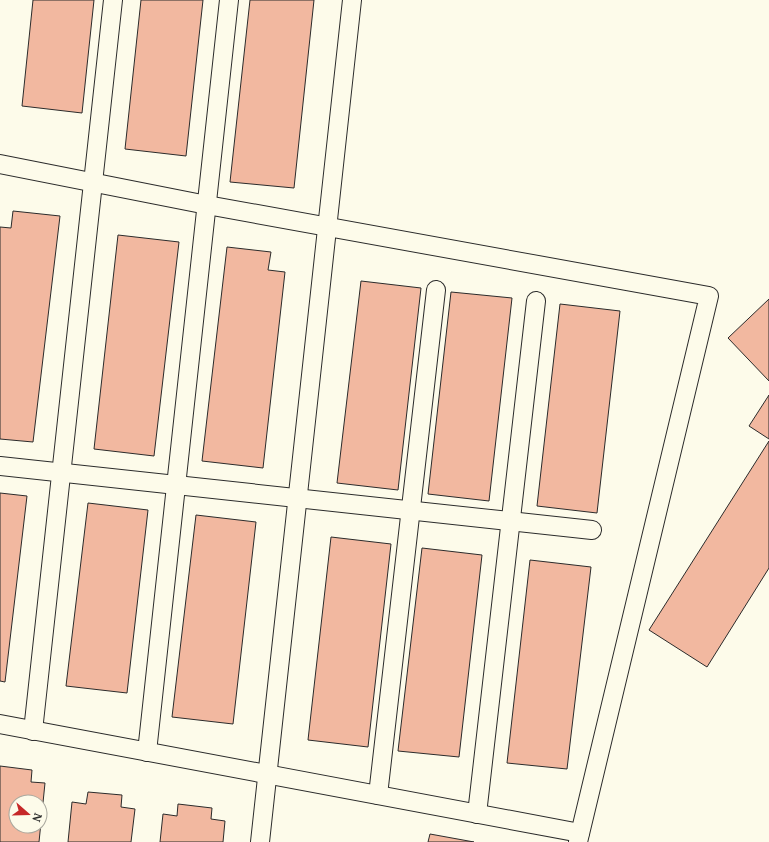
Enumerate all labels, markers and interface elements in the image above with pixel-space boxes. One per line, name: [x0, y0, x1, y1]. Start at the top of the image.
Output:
north arrow: [8, 794, 48, 834]
text: N: [29, 811, 45, 824]

